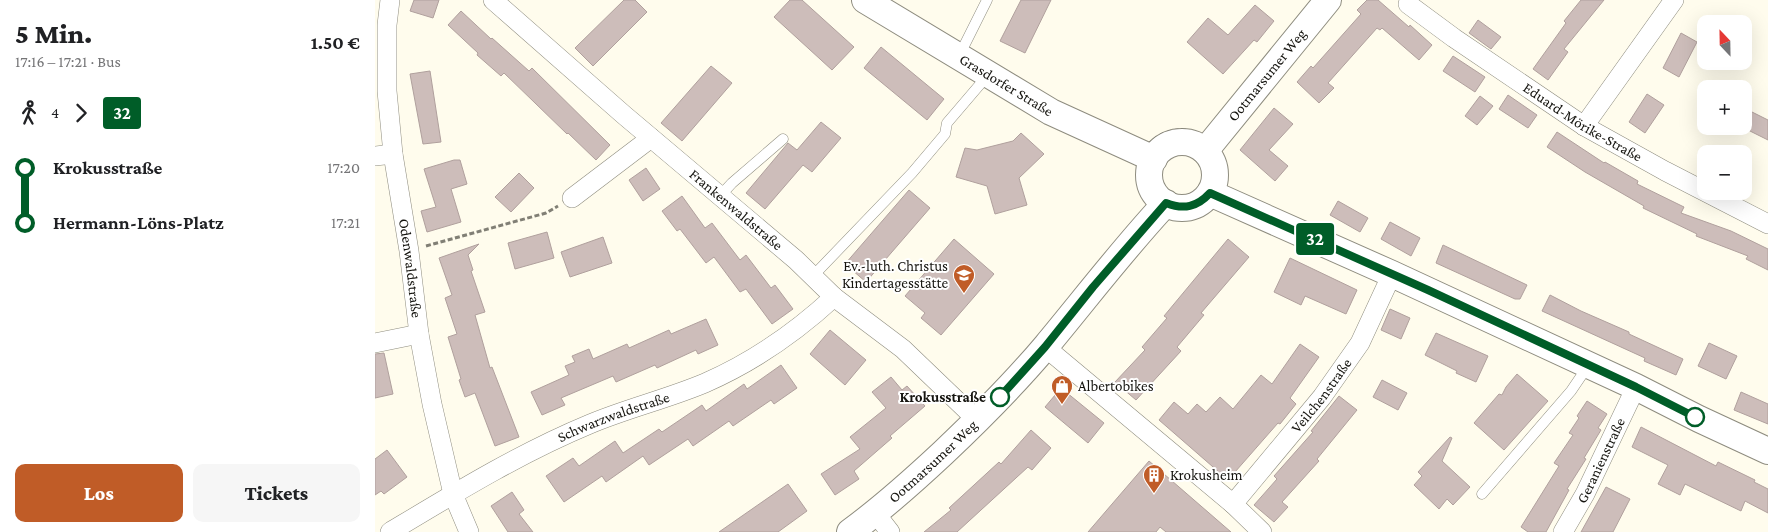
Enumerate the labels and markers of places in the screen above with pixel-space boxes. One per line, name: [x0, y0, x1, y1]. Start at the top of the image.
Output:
place label: Ev.-luth. Christus Kindertagesstätte: [842, 258, 948, 292]
school or university icon: Ev.-luth. Christus Kindertagesstätte: [952, 263, 976, 294]
shop icon: Albertobikes: [1050, 374, 1074, 405]
place label: Albertobikes: [1078, 378, 1154, 394]
marker: Krokusstraße: [990, 387, 1010, 407]
place label: Krokusstraße: [900, 389, 986, 405]
unlabelled marker: [1685, 407, 1705, 427]
building icon: Krokusheim: [1142, 463, 1166, 494]
place label: Krokusheim: [1170, 467, 1243, 483]

